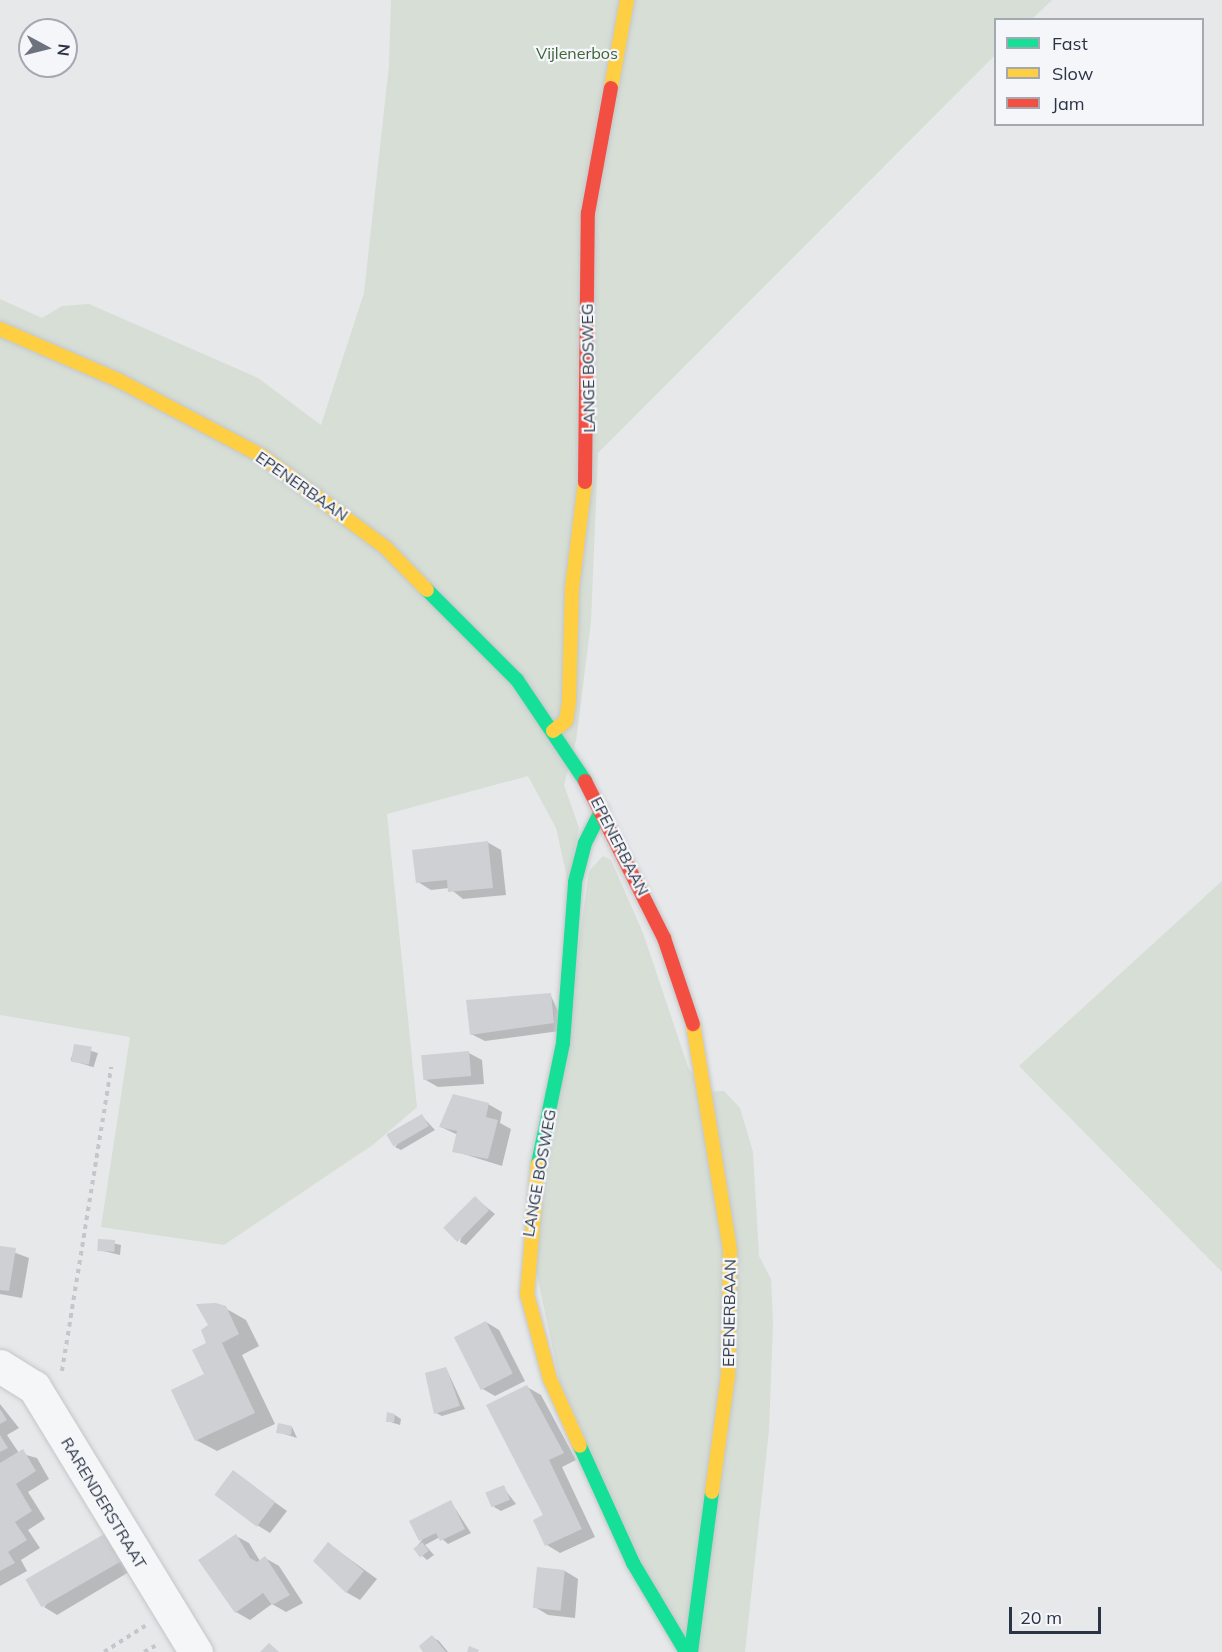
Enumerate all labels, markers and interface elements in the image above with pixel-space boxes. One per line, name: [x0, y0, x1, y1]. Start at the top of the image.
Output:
north arrow: [18, 18, 78, 78]
legend: [994, 18, 1204, 126]
text: Fast: [1052, 32, 1088, 55]
text: N: [53, 43, 75, 57]
park label: Vijlenerbos: [536, 43, 618, 63]
text: Slow: [1052, 62, 1093, 85]
text: Jam: [1052, 92, 1085, 115]
street label: LANGE BOSWEG: [577, 303, 599, 433]
street label: EPENERBAAN: [252, 447, 352, 525]
street label: EPENERBAAN: [587, 794, 653, 898]
street label: LANGE BOSWEG: [518, 1108, 560, 1238]
street label: EPENERBAAN: [718, 1259, 740, 1367]
street label: RARENDERSTRAAT: [57, 1434, 151, 1572]
scale bar: [1012, 1595, 1104, 1633]
text: 20 m: [1020, 1606, 1062, 1629]

